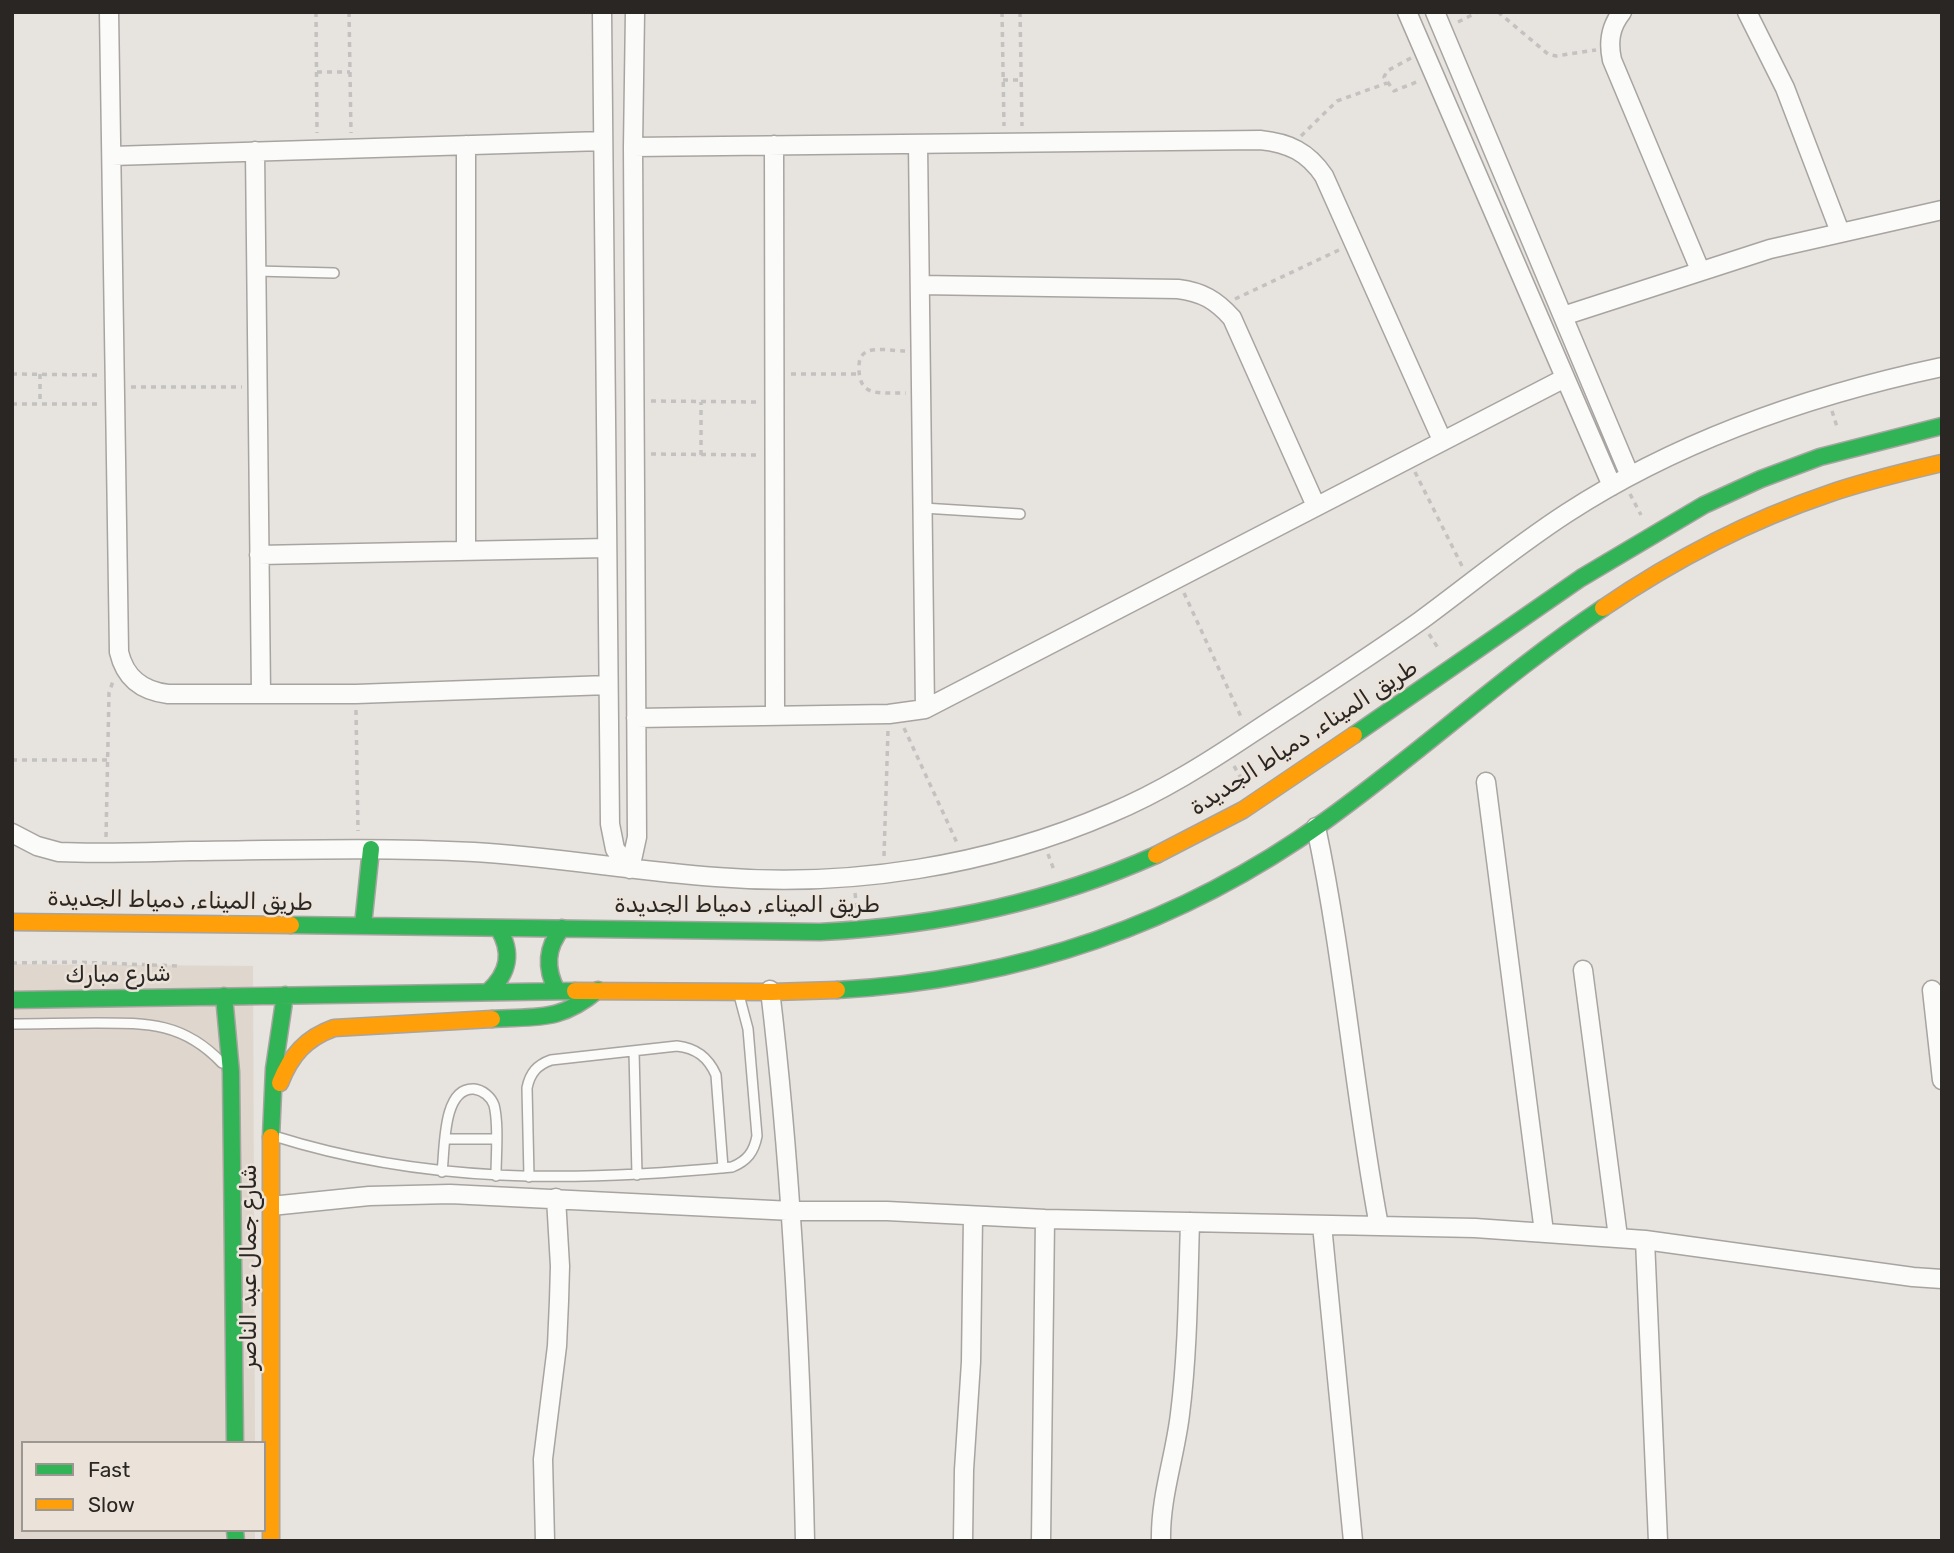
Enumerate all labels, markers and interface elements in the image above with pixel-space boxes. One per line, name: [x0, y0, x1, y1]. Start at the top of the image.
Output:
street label: طريق الميناء, دمياط الجديدة: [1185, 654, 1423, 822]
street label: طريق الميناء, دمياط الجديدة: [47, 885, 313, 917]
street label: طريق الميناء, دمياط الجديدة: [614, 891, 880, 919]
street label: شارع مبارك: [65, 960, 171, 990]
street label: شارع جمال عبد الناصر: [235, 1164, 263, 1370]
legend: [21, 1441, 266, 1532]
text: Fast: [88, 1457, 130, 1482]
text: Slow: [88, 1492, 135, 1517]

